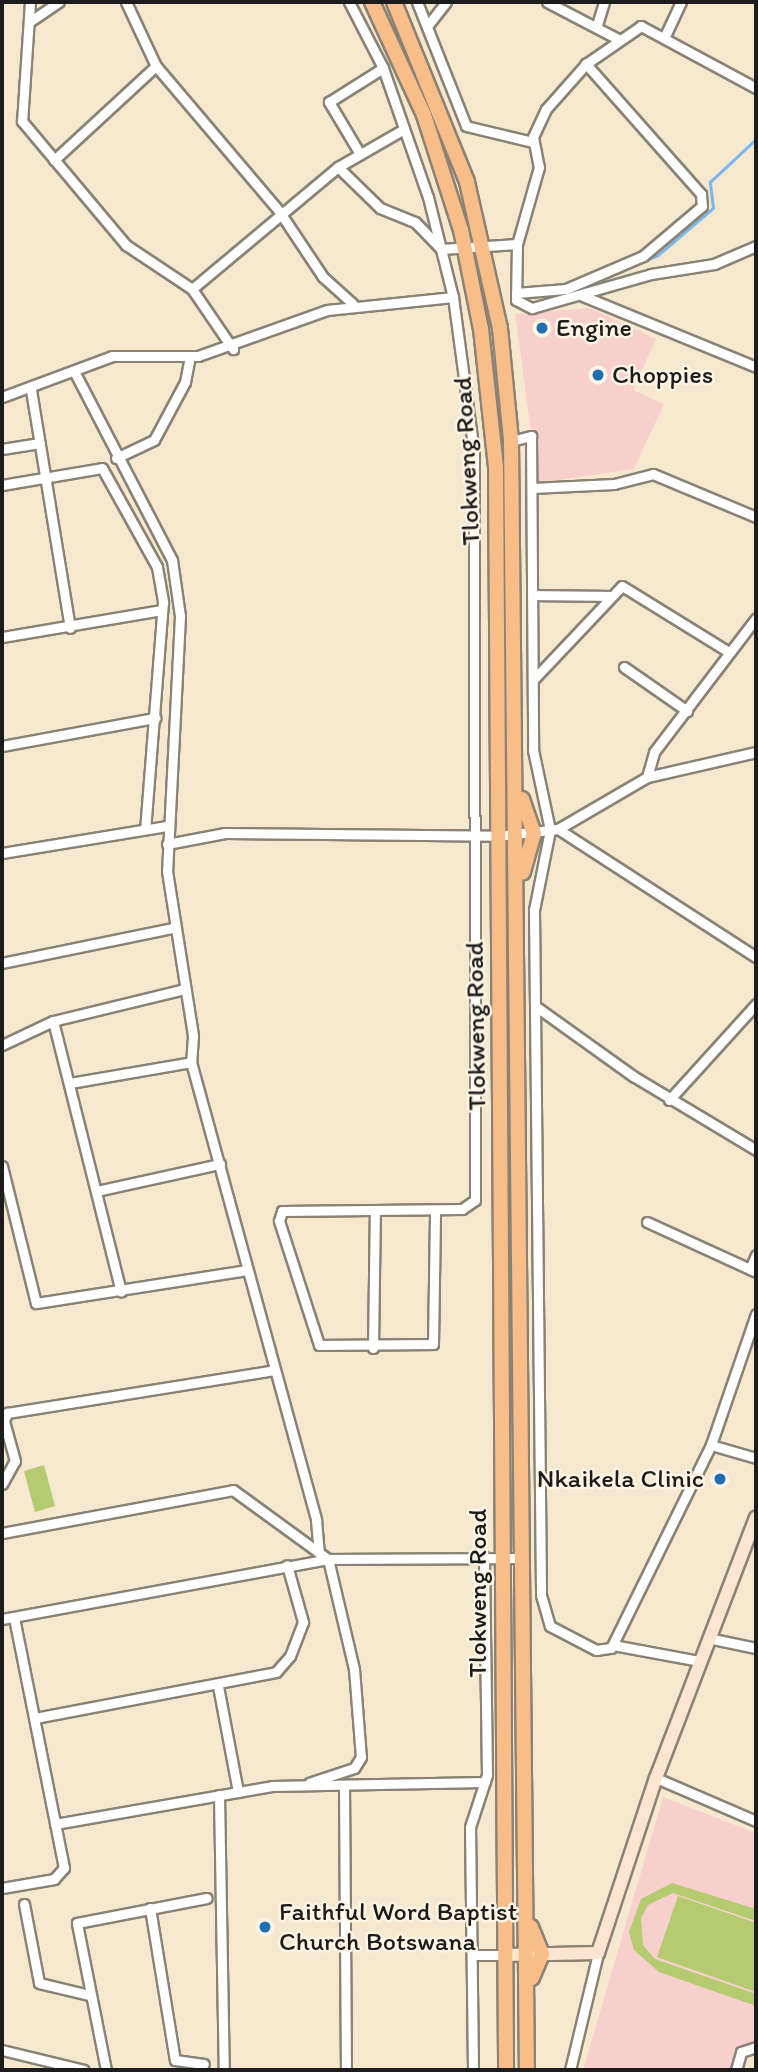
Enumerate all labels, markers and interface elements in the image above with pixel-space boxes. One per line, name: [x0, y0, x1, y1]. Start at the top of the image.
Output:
place label: Engine: [556, 312, 632, 344]
marker: Engine: [534, 320, 550, 336]
place label: Choppies: [612, 359, 713, 391]
marker: Choppies: [590, 367, 606, 383]
street label: Tlokweng Road: [447, 376, 487, 546]
street label: Tlokweng Road: [459, 942, 493, 1110]
place label: Nkaikela Clinic: [537, 1463, 704, 1495]
marker: Nkaikela Clinic: [710, 1469, 730, 1489]
street label: Tlokweng Road: [462, 1509, 494, 1677]
place label: Faithful Word Baptist Church Botswana: [279, 1896, 519, 1958]
marker: Faithful Word Baptist Church Botswana: [257, 1919, 273, 1935]

